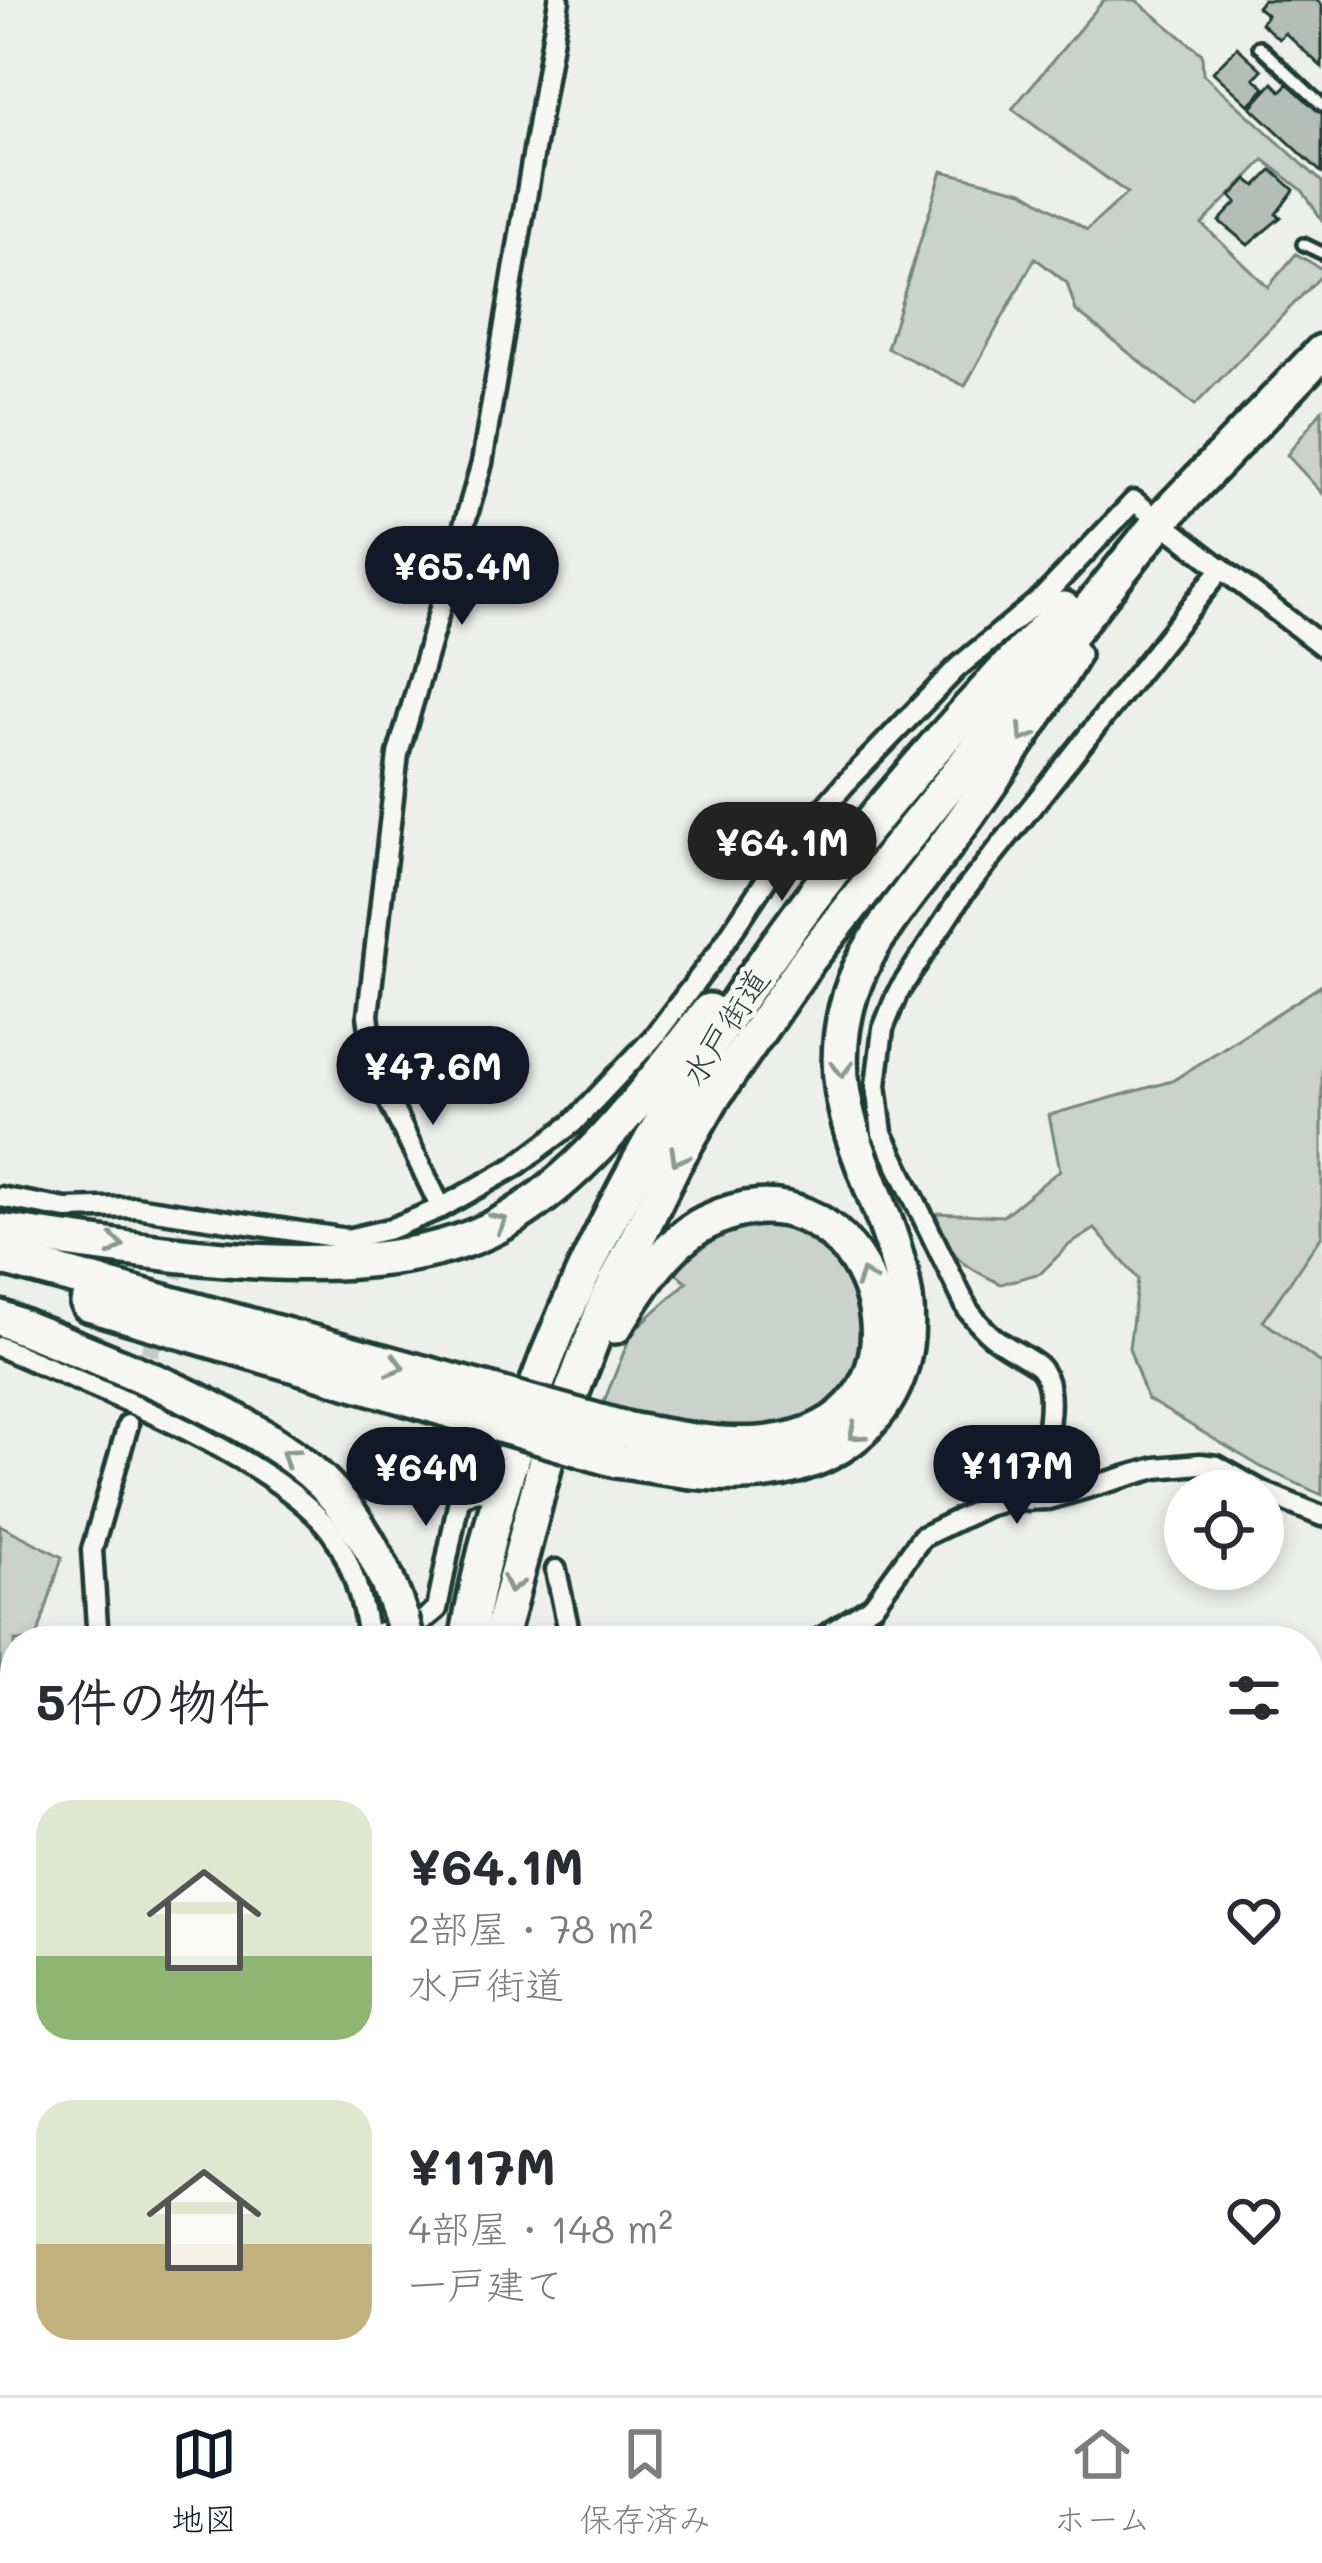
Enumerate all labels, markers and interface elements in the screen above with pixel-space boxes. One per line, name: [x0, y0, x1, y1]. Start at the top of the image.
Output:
pin: ¥65.4M: [364, 526, 560, 628]
text: ¥65.4M: [392, 539, 532, 590]
one-way arrow: [1017, 720, 1039, 742]
pin: ¥64.1M: [684, 802, 880, 904]
text: ¥64.1M: [715, 815, 849, 866]
street label: 水戸街道: [670, 959, 778, 1093]
pin: ¥47.6M: [335, 1026, 531, 1128]
text: ¥47.6M: [363, 1039, 503, 1090]
one-way arrow: [829, 1061, 855, 1079]
one-way arrow: [669, 1144, 692, 1166]
one-way arrow: [486, 1214, 508, 1237]
one-way arrow: [107, 1232, 126, 1257]
one-way arrow: [854, 1269, 879, 1290]
one-way arrow: [386, 1351, 406, 1376]
one-way arrow: [848, 1419, 870, 1441]
pin: ¥117M: [933, 1425, 1101, 1527]
pin: ¥64M: [355, 1427, 497, 1529]
text: ¥117M: [960, 1438, 1074, 1489]
text: ¥64M: [373, 1440, 479, 1491]
one-way arrow: [280, 1448, 302, 1470]
map controls: [1164, 1470, 1284, 1590]
button: locate: [1164, 1470, 1284, 1590]
one-way arrow: [502, 1575, 527, 1595]
icon: filters: [1221, 1665, 1287, 1731]
text: 5件の物件: [36, 1666, 270, 1733]
text: ¥64.1M: [408, 1831, 584, 1898]
icon: home: [132, 1848, 276, 1992]
icon: heart: [1221, 1887, 1287, 1953]
text: 2部屋 · 78 m²: [408, 1902, 653, 1953]
text: 水戸街道: [408, 1958, 564, 2009]
text: ¥117M: [408, 2131, 556, 2198]
icon: home: [132, 2148, 276, 2292]
icon: heart: [1221, 2187, 1287, 2253]
text: 4部屋 · 148 m²: [408, 2202, 673, 2253]
text: 一戸建て: [408, 2258, 564, 2309]
tab: 地図: [171, 2421, 237, 2541]
tab: 保存済み: [579, 2421, 711, 2541]
tab: ホーム: [1053, 2421, 1151, 2541]

